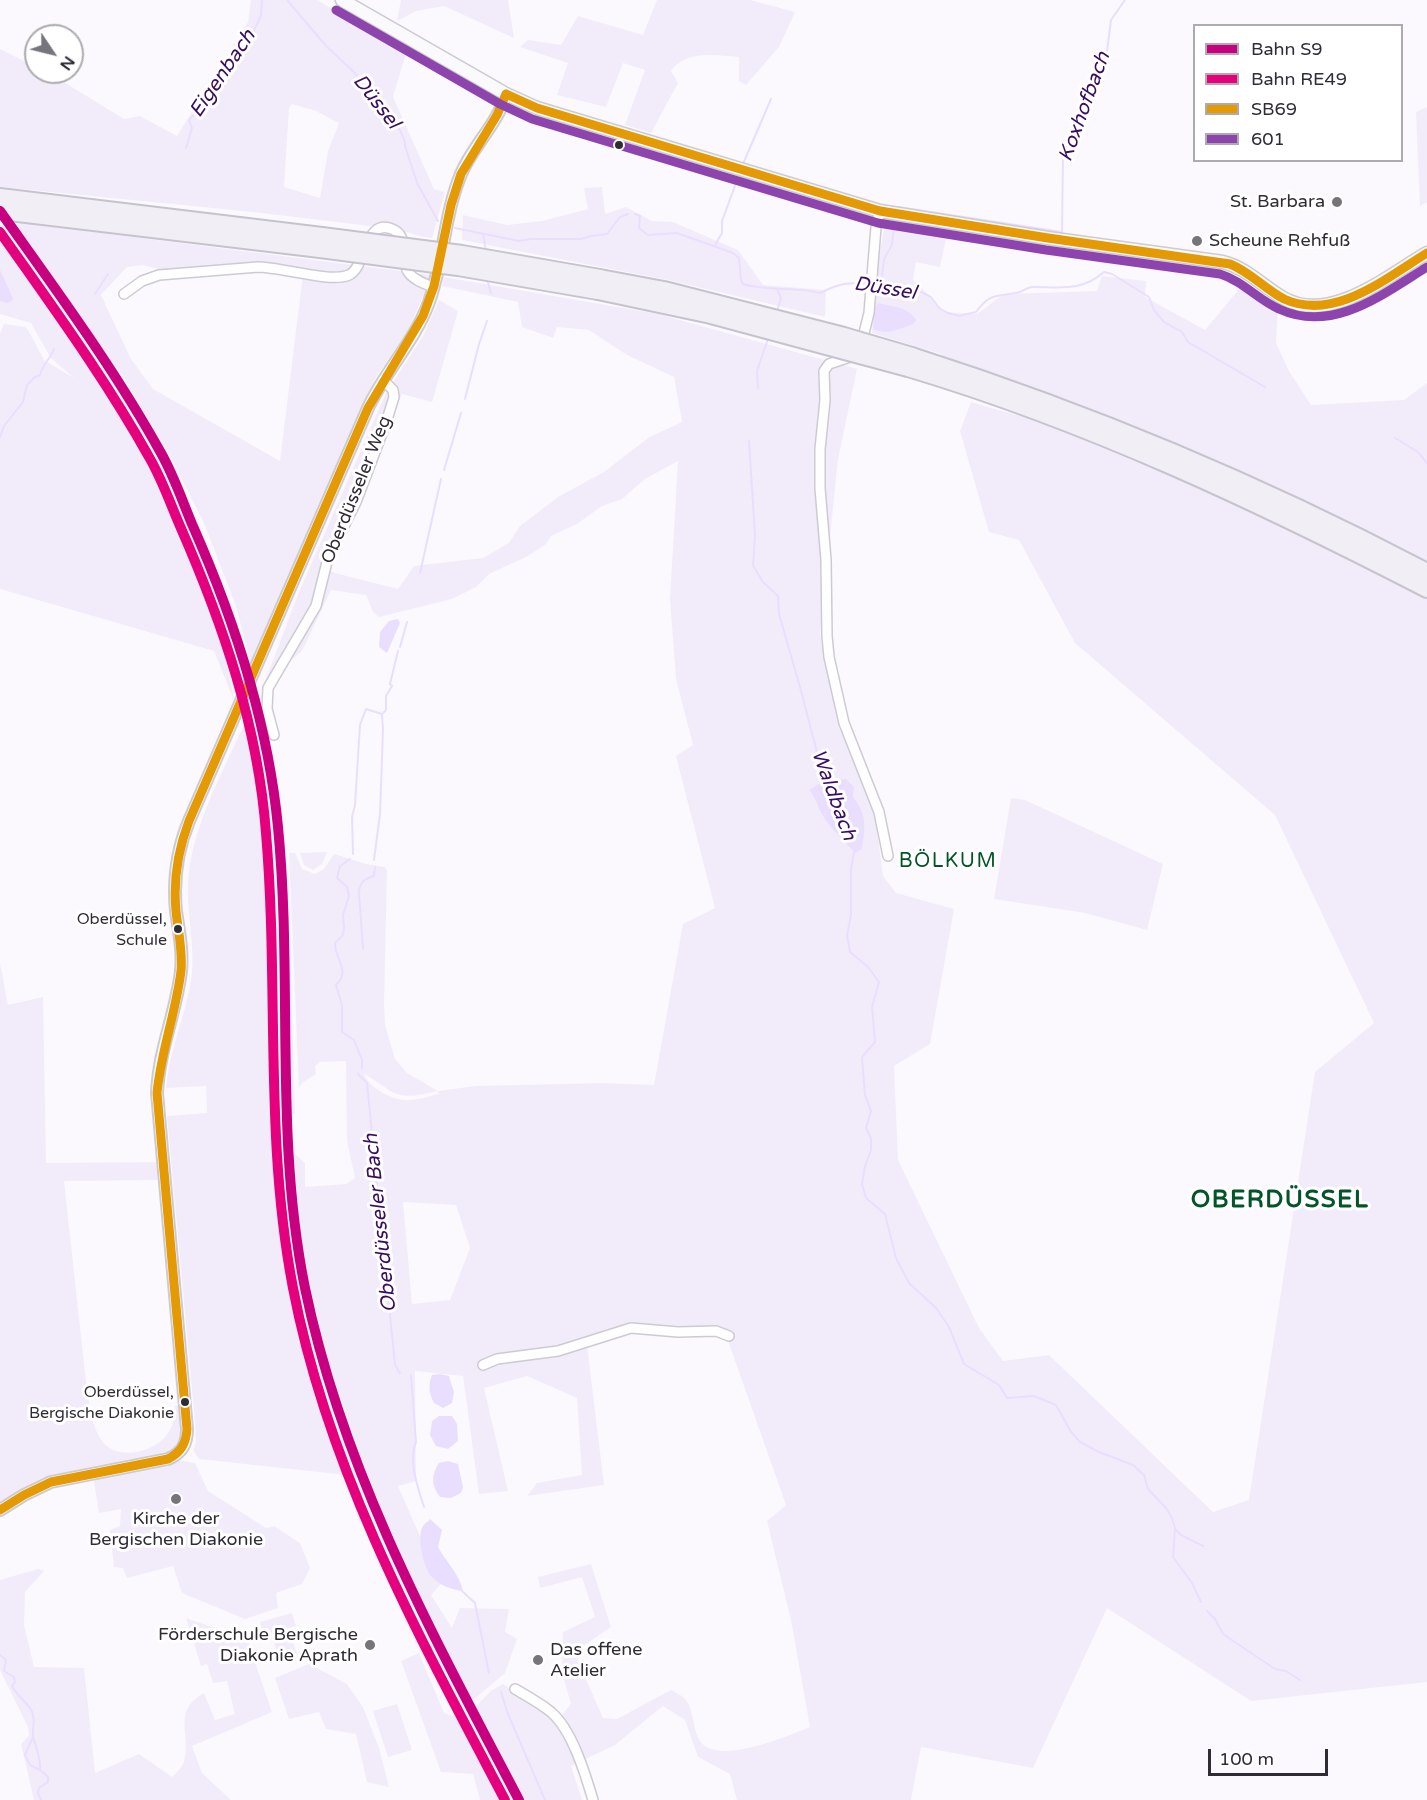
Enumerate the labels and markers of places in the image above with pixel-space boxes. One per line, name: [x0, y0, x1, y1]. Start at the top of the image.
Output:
unlabelled marker: [613, 139, 625, 151]
place label: St. Barbara: [1230, 191, 1325, 213]
marker: St. Barbara: [1330, 195, 1344, 209]
place label: Scheune Rehfuß: [1209, 230, 1350, 252]
marker: Scheune Rehfuß: [1190, 234, 1204, 248]
place label: Oberdüssel, Schule: [77, 910, 167, 948]
marker: Oberdüssel, Schule: [172, 923, 184, 935]
place label: Oberdüssel, Bergische Diakonie: [29, 1383, 174, 1421]
marker: Oberdüssel, Bergische Diakonie: [179, 1396, 191, 1408]
marker: Kirche der Bergischen Diakonie: [169, 1492, 183, 1506]
place label: Kirche der Bergischen Diakonie: [89, 1508, 263, 1550]
place label: Förderschule Bergische Diakonie Aprath: [158, 1624, 358, 1666]
marker: Förderschule Bergische Diakonie Aprath: [363, 1638, 377, 1652]
place label: Das offene Atelier: [550, 1639, 642, 1682]
marker: Das offene Atelier: [531, 1653, 545, 1667]

